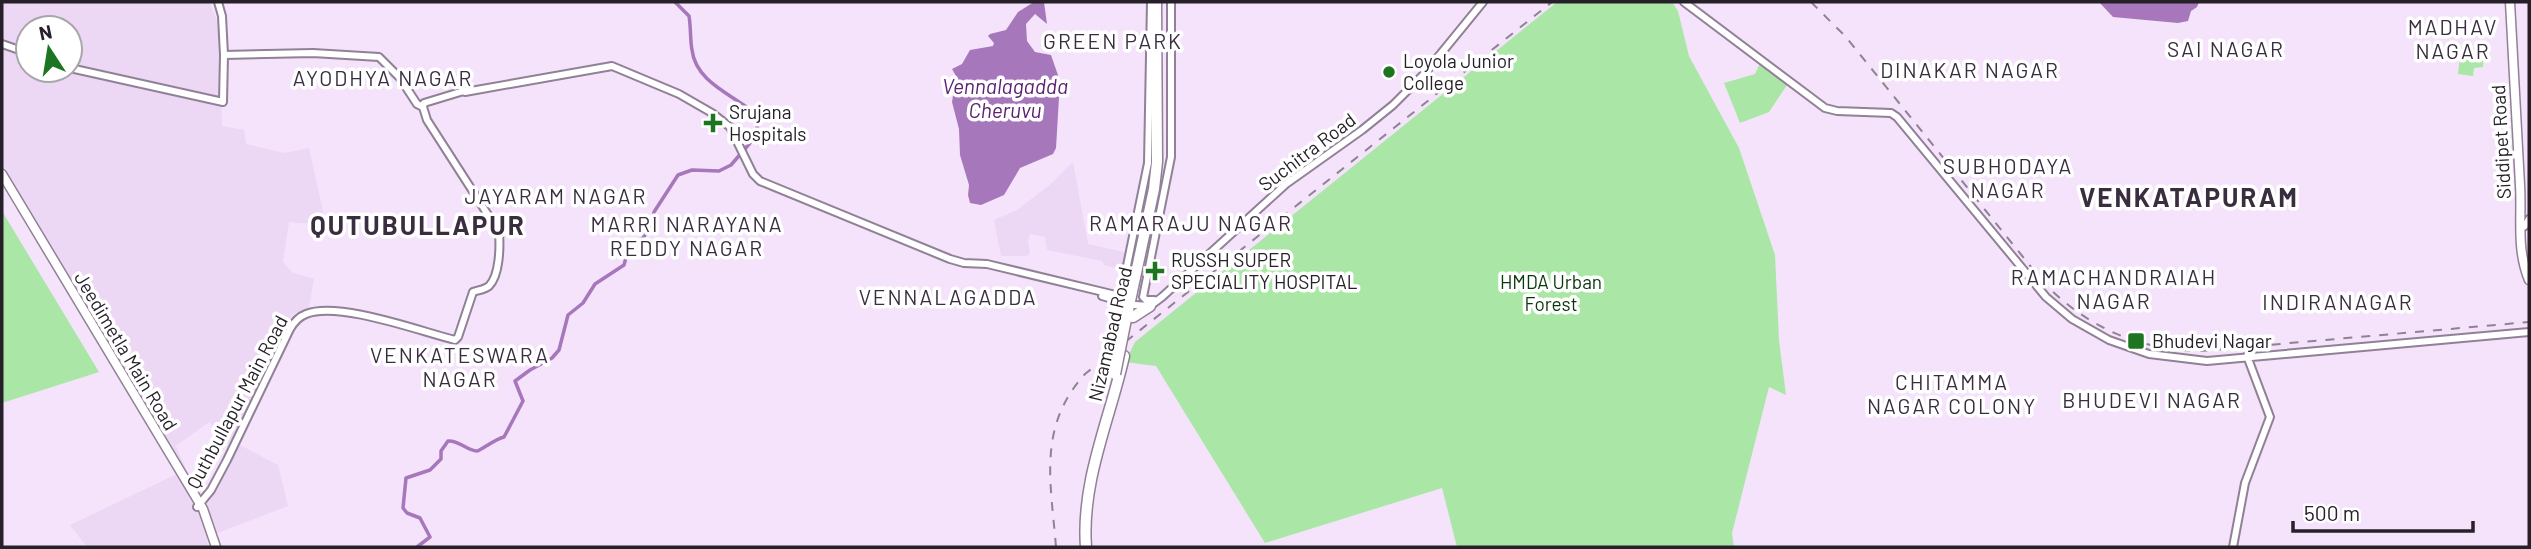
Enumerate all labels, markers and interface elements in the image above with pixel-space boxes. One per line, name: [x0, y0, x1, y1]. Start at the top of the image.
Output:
north arrow: [14, 14, 84, 84]
district label: MADHAV NAGAR: [2408, 14, 2498, 63]
text: N: [37, 19, 54, 44]
district label: GREEN PARK: [1043, 28, 1183, 53]
district label: SAI NAGAR: [2167, 36, 2285, 61]
place label: Loyola Junior College: [1403, 49, 1514, 94]
district label: DINAKAR NAGAR: [1880, 57, 2060, 82]
marker: Loyola Junior College: [1381, 64, 1397, 80]
district label: AYODHYA NAGAR: [293, 65, 473, 90]
water label: Vennalagadda Cheruvu: [942, 73, 1068, 122]
street label: Siddipet Road: [2486, 84, 2515, 200]
place label: Srujana Hospitals: [729, 100, 806, 145]
street label: Suchitra Road: [1254, 108, 1360, 196]
marker: Srujana Hospitals: [703, 113, 723, 133]
district label: SUBHODAYA NAGAR: [1943, 153, 2073, 202]
district label: VENKATAPURAM: [2079, 181, 2299, 212]
district label: JAYARAM NAGAR: [465, 183, 647, 208]
district label: QUTUBULLAPUR: [310, 209, 526, 240]
district label: RAMARAJU NAGAR: [1089, 210, 1293, 235]
district label: MARRI NARAYANA REDDY NAGAR: [591, 211, 783, 260]
place label: RUSSH SUPER SPECIALITY HOSPITAL: [1171, 248, 1358, 293]
marker: RUSSH SUPER SPECIALITY HOSPITAL: [1145, 261, 1165, 281]
street label: Nizamabad Road: [1083, 264, 1136, 403]
district label: RAMACHANDRAIAH NAGAR: [2011, 264, 2217, 313]
street label: Jeedimetla Main Road: [70, 267, 183, 434]
park label: HMDA Urban Forest: [1500, 270, 1602, 315]
district label: VENNALAGADDA: [859, 284, 1037, 309]
district label: INDIRANAGAR: [2262, 289, 2414, 314]
street label: Quthbullapur Main Road: [181, 311, 292, 492]
place label: Bhudevi Nagar: [2152, 329, 2272, 352]
marker: Bhudevi Nagar: [2126, 331, 2146, 351]
district label: VENKATESWARA NAGAR: [370, 342, 550, 391]
district label: CHITAMMA NAGAR COLONY: [1867, 369, 2037, 418]
district label: BHUDEVI NAGAR: [2062, 387, 2242, 412]
scale bar: [2293, 490, 2473, 534]
text: 500 m: [2304, 500, 2360, 525]

